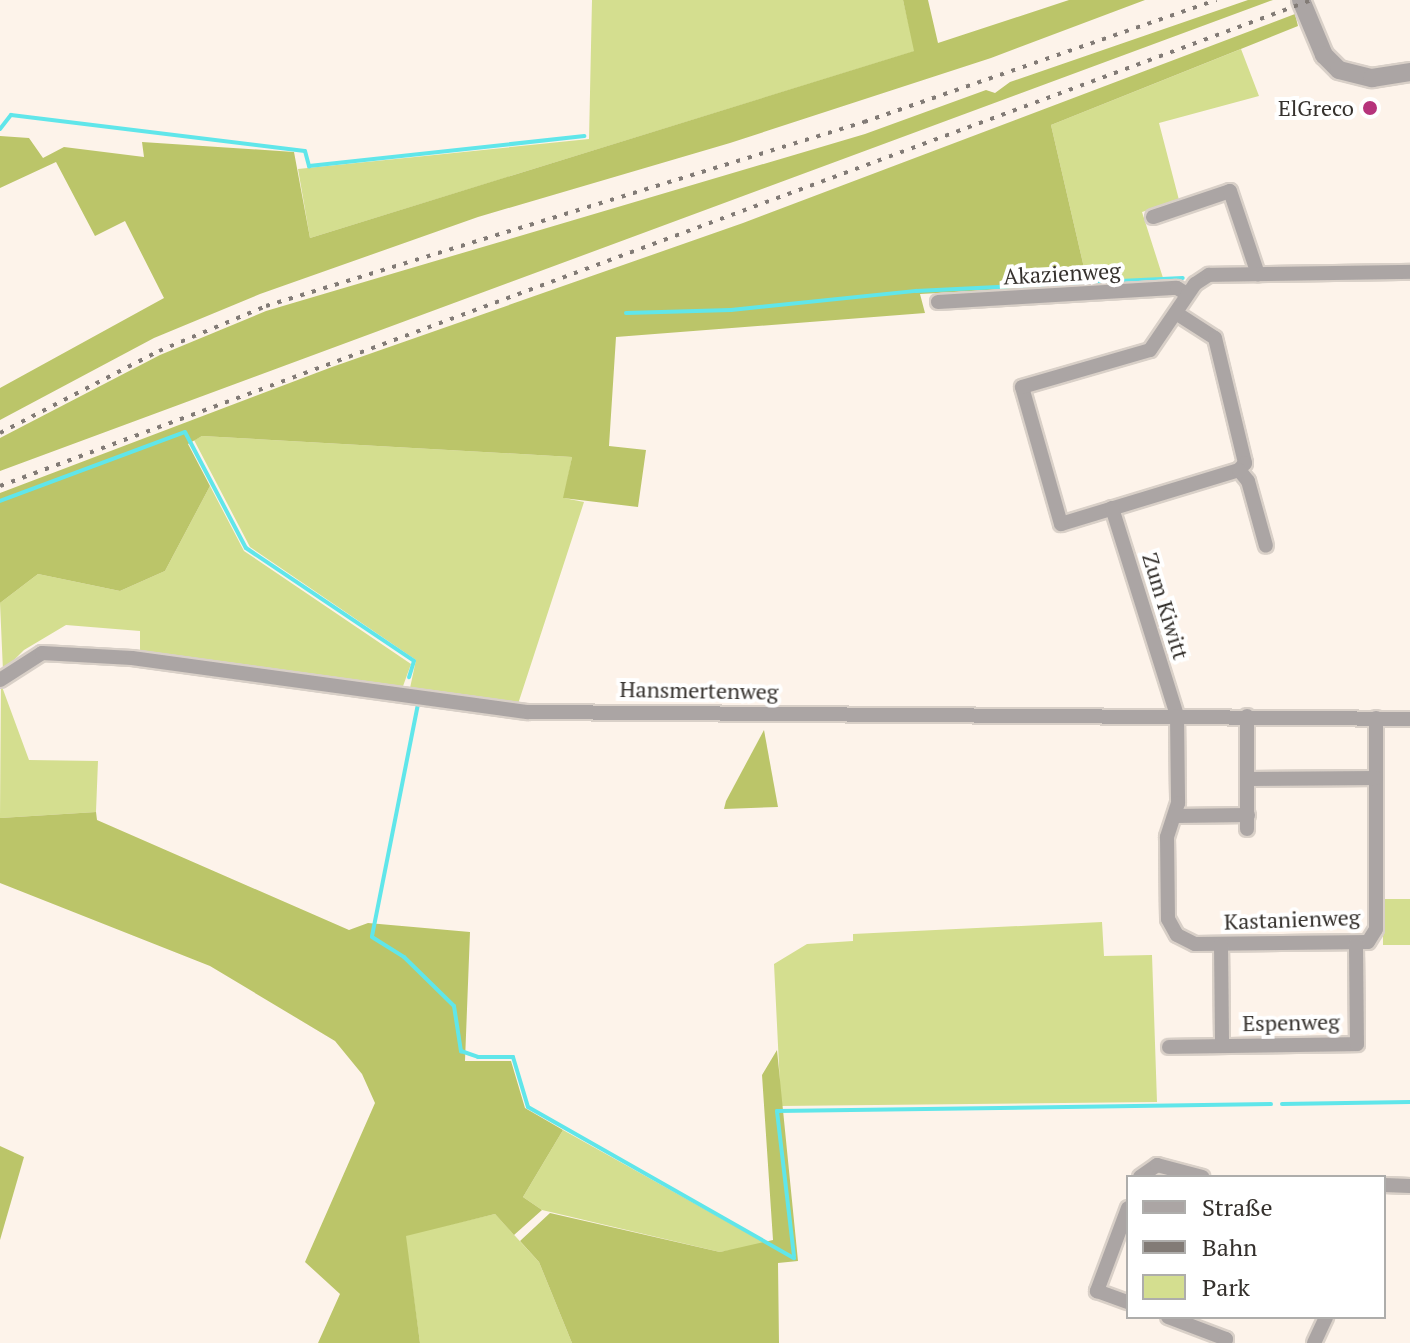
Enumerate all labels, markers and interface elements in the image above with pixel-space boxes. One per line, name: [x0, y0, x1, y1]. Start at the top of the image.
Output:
place label: ElGreco: [1278, 95, 1354, 121]
marker: ElGreco: [1361, 99, 1379, 117]
street label: Akazienweg: [1003, 257, 1121, 289]
street label: Zum Kiwitt: [1137, 549, 1195, 663]
street label: Hansmertenweg: [619, 675, 779, 705]
street label: Kastanienweg: [1223, 903, 1361, 935]
street label: Espenweg: [1242, 1008, 1340, 1036]
legend: [1126, 1175, 1386, 1319]
text: Straße: [1202, 1191, 1273, 1223]
text: Bahn: [1202, 1231, 1257, 1263]
text: Park: [1202, 1271, 1250, 1303]

